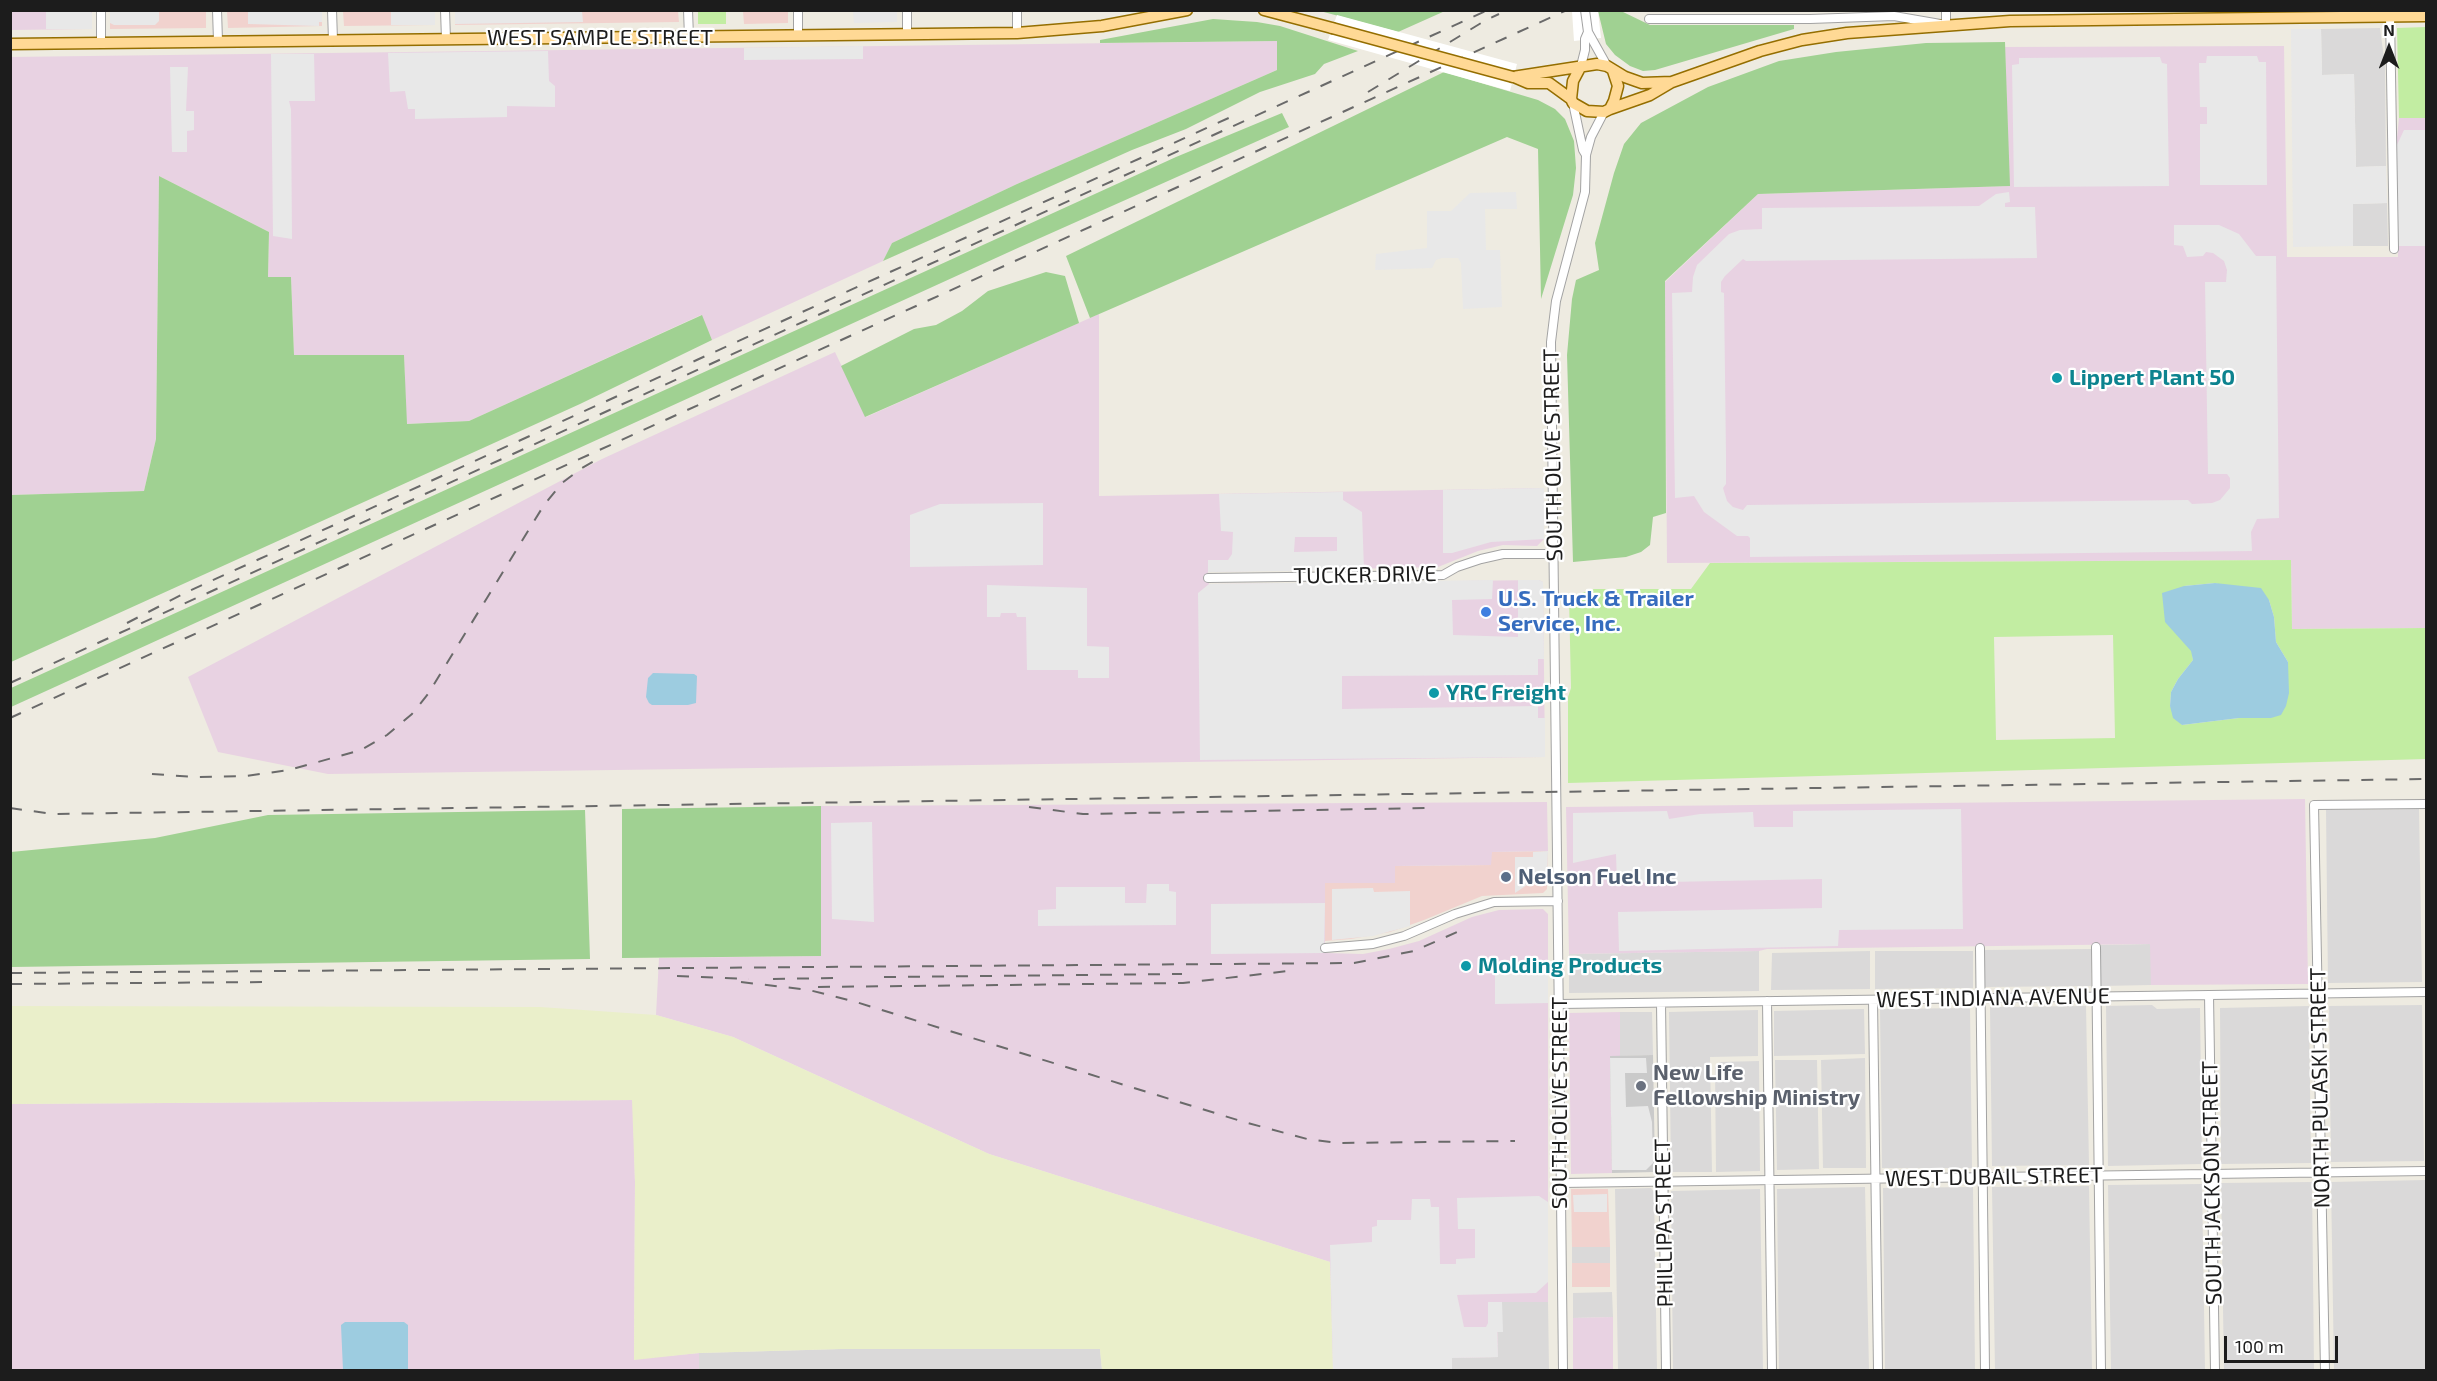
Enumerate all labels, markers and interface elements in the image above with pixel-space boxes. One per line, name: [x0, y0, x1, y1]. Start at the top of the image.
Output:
north arrow: [2359, 18, 2419, 78]
text: N: [2383, 20, 2395, 39]
street label: WEST SAMPLE STREET: [487, 25, 713, 51]
street label: SOUTH OLIVE STREET: [1538, 348, 1568, 562]
place label: Lippert Plant 50: [2069, 365, 2235, 391]
marker: Lippert Plant 50: [2050, 371, 2064, 385]
street label: TUCKER DRIVE: [1293, 561, 1437, 589]
place label: U.S. Truck & Trailer Service, Inc.: [1498, 586, 1694, 638]
marker: U.S. Truck & Trailer Service, Inc.: [1479, 605, 1493, 619]
place label: YRC Freight: [1446, 680, 1566, 706]
marker: YRC Freight: [1427, 686, 1441, 700]
place label: Nelson Fuel Inc: [1518, 864, 1676, 890]
marker: Nelson Fuel Inc: [1499, 870, 1513, 884]
place label: Molding Products: [1478, 953, 1662, 979]
marker: Molding Products: [1459, 959, 1473, 973]
street label: NORTH PULASKI STREET: [2305, 967, 2335, 1209]
street label: WEST INDIANA AVENUE: [1876, 983, 2110, 1013]
street label: SOUTH OLIVE STREET: [1547, 997, 1573, 1209]
place label: New Life Fellowship Ministry: [1653, 1060, 1860, 1112]
street label: SOUTH JACKSON STREET: [2197, 1061, 2227, 1305]
marker: New Life Fellowship Ministry: [1634, 1079, 1648, 1093]
street label: PHILLIPA STREET: [1649, 1138, 1679, 1308]
street label: WEST DUBAIL STREET: [1885, 1162, 2103, 1192]
scale bar: [2227, 1324, 2341, 1362]
text: 100 m: [2235, 1335, 2284, 1357]

